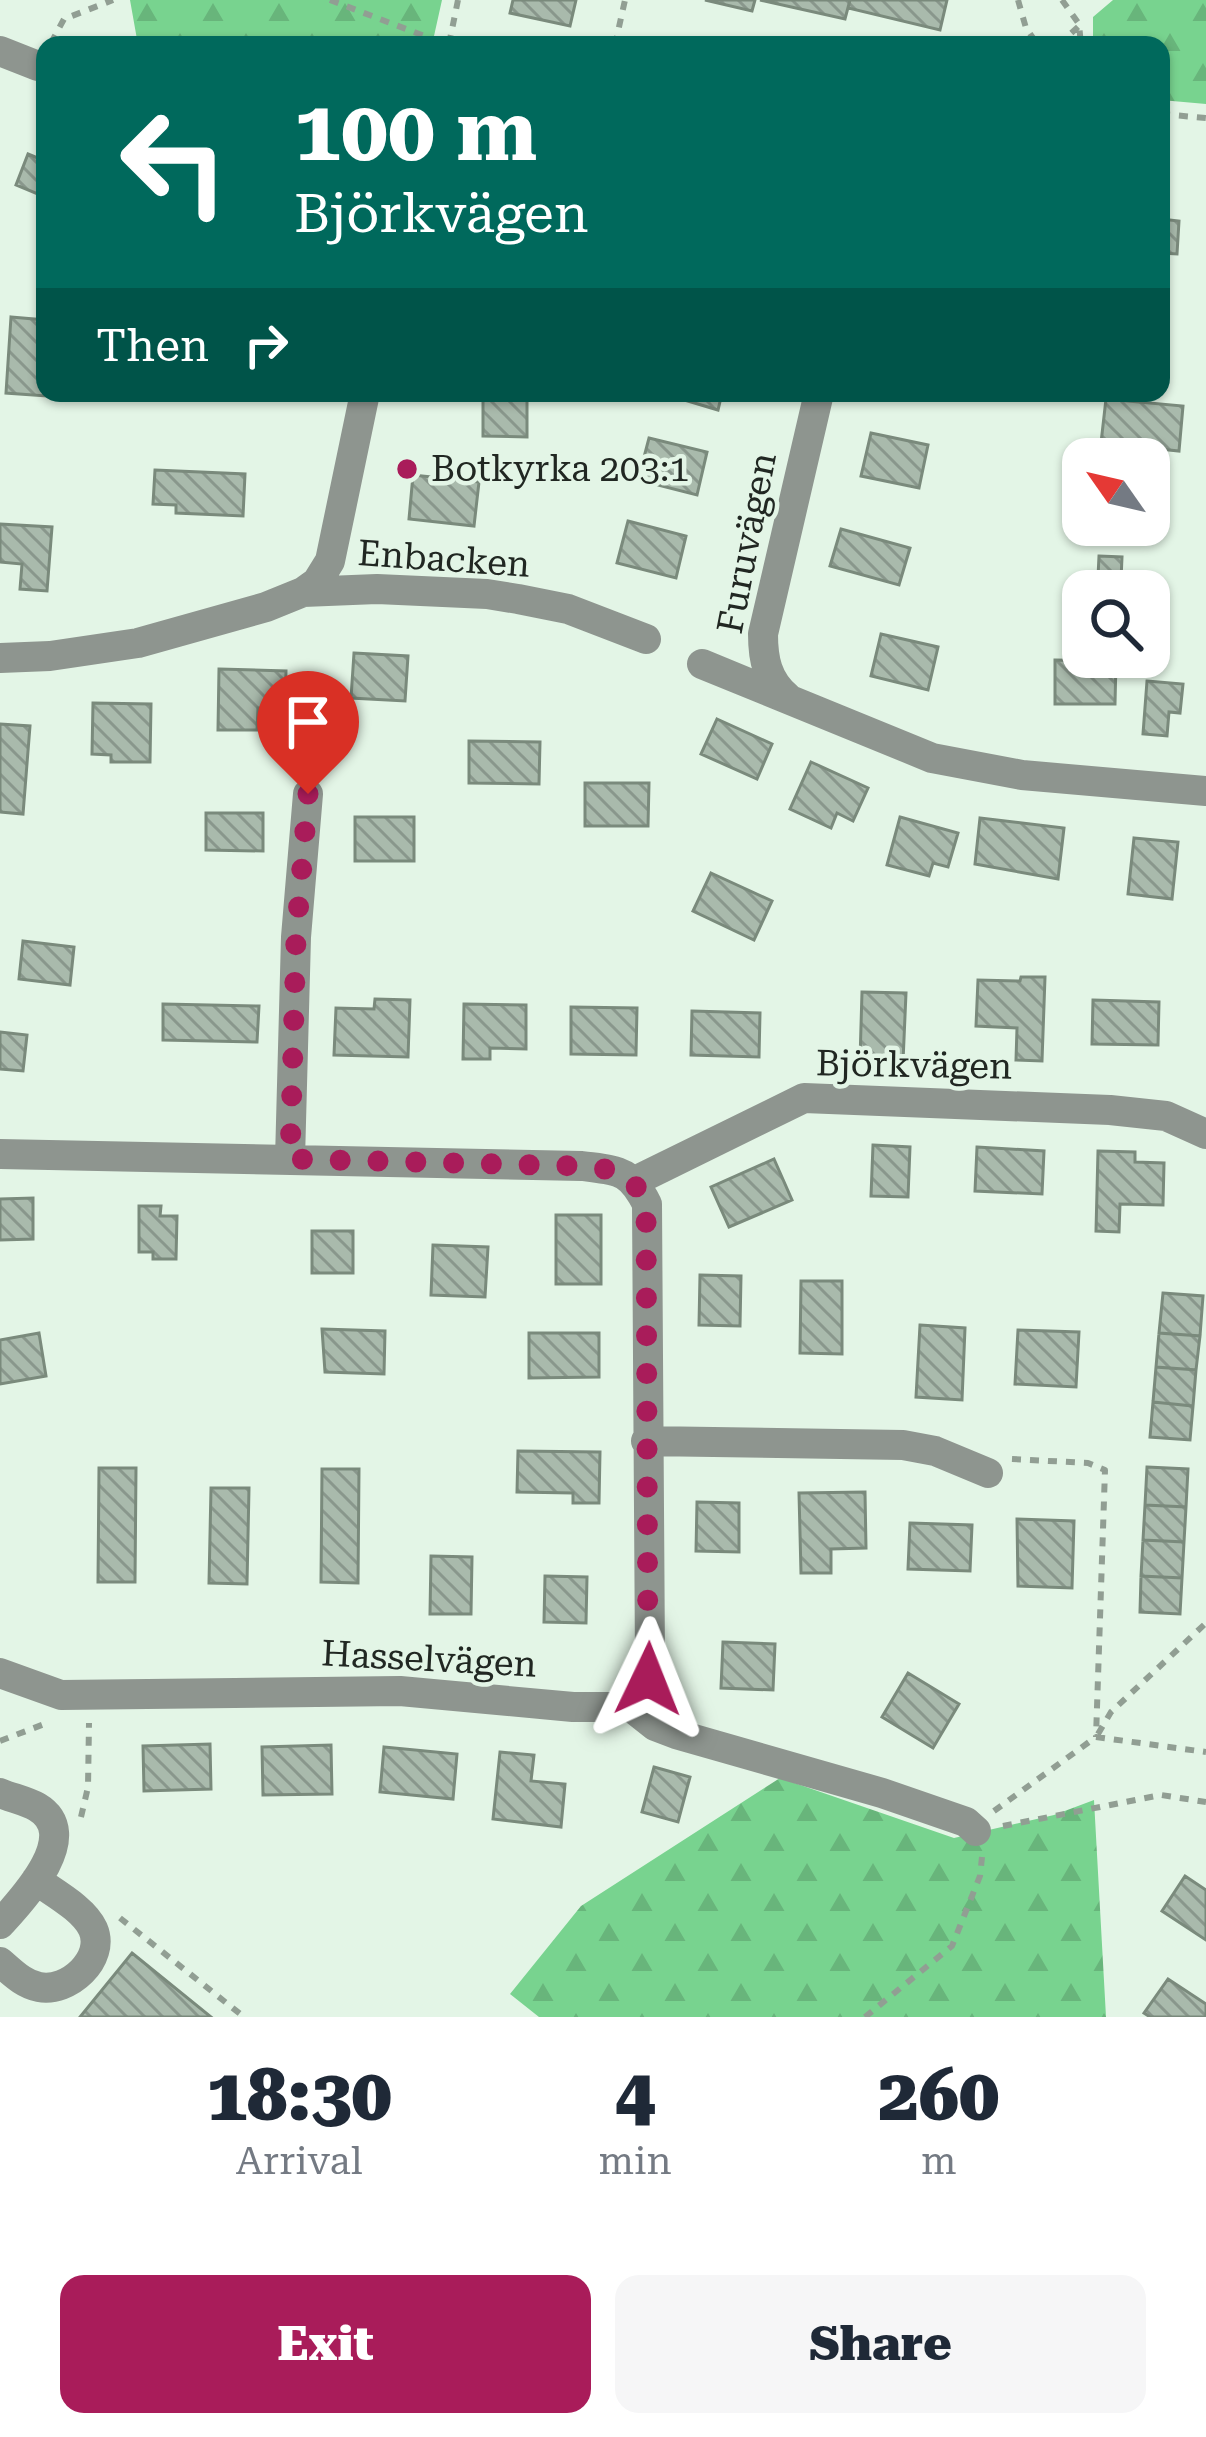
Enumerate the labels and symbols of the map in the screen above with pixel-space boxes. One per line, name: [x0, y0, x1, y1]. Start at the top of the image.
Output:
north arrow: [1062, 438, 1170, 546]
place label: Botkyrka 203:1: [431, 448, 689, 490]
street label: Furuvägen: [709, 449, 785, 637]
marker: Botkyrka 203:1: [394, 456, 420, 482]
street label: Enbacken: [356, 532, 532, 586]
pin: [257, 671, 359, 794]
street label: Björkvägen: [815, 1042, 1013, 1088]
position arrow: [585, 1616, 711, 1742]
street label: Hasselvägen: [320, 1632, 538, 1686]

